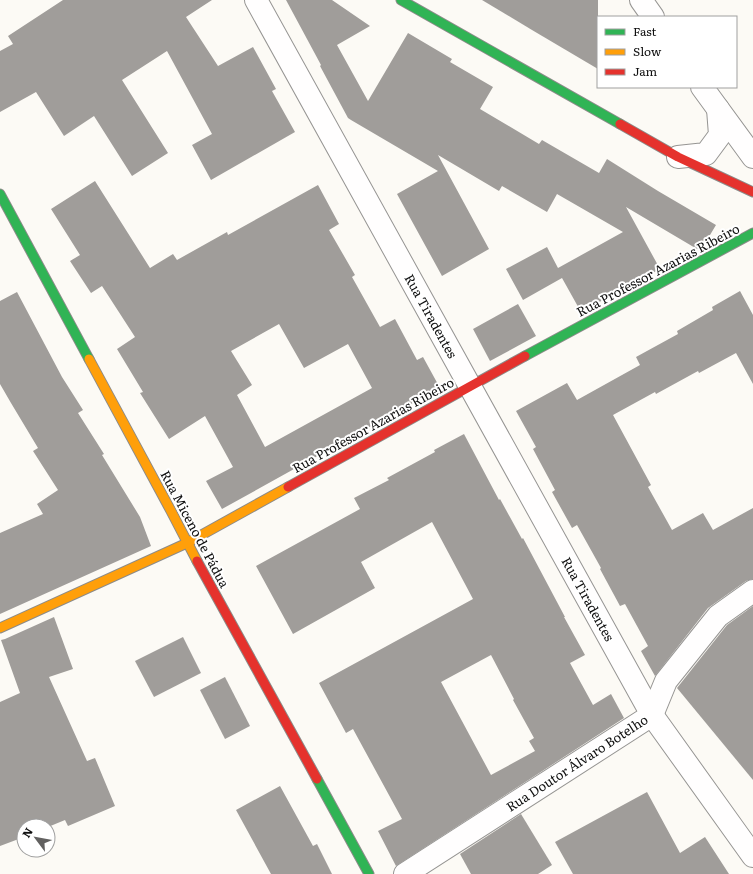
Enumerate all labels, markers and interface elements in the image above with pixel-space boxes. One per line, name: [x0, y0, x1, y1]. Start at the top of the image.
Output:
legend: [597, 16, 737, 88]
text: Fast: [633, 22, 657, 40]
text: Slow: [633, 42, 662, 60]
text: Jam: [633, 62, 658, 80]
street label: Rua Professor Azarias Ribeiro: [573, 218, 743, 321]
street label: Rua Tiradentes: [400, 270, 463, 362]
street label: Rua Professor Azarias Ribeiro: [288, 372, 457, 477]
street label: Rua Miceno de Pádua: [156, 467, 234, 591]
street label: Rua Tiradentes: [557, 553, 620, 645]
street label: Rua Doutor Álvaro Botelho: [502, 709, 652, 816]
north arrow: [16, 818, 56, 858]
text: N: [17, 824, 36, 840]

